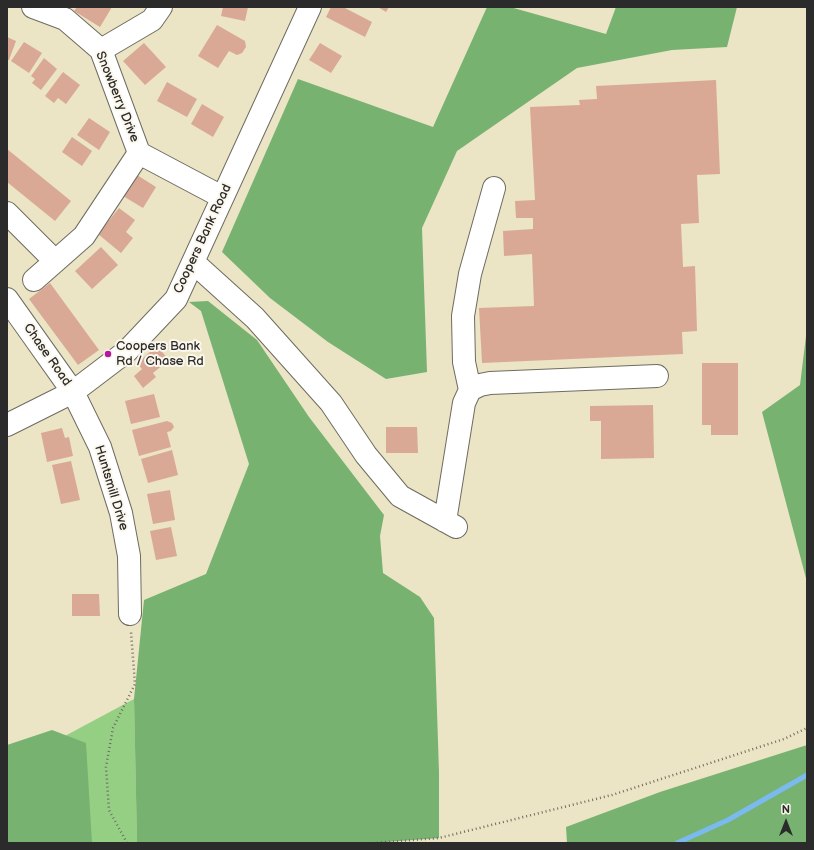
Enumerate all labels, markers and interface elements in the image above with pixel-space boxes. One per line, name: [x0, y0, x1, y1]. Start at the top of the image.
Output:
street label: Snowberry Drive: [92, 49, 142, 145]
street label: Coopers Bank Road: [171, 182, 235, 296]
street label: Chase Road: [20, 321, 74, 389]
place label: Coopers Bank Rd / Chase Rd: [116, 339, 204, 370]
marker: Coopers Bank Rd / Chase Rd: [103, 349, 113, 359]
street label: Huntsmill Drive: [91, 444, 131, 532]
north arrow: [766, 802, 806, 842]
text: N: [782, 803, 790, 816]

